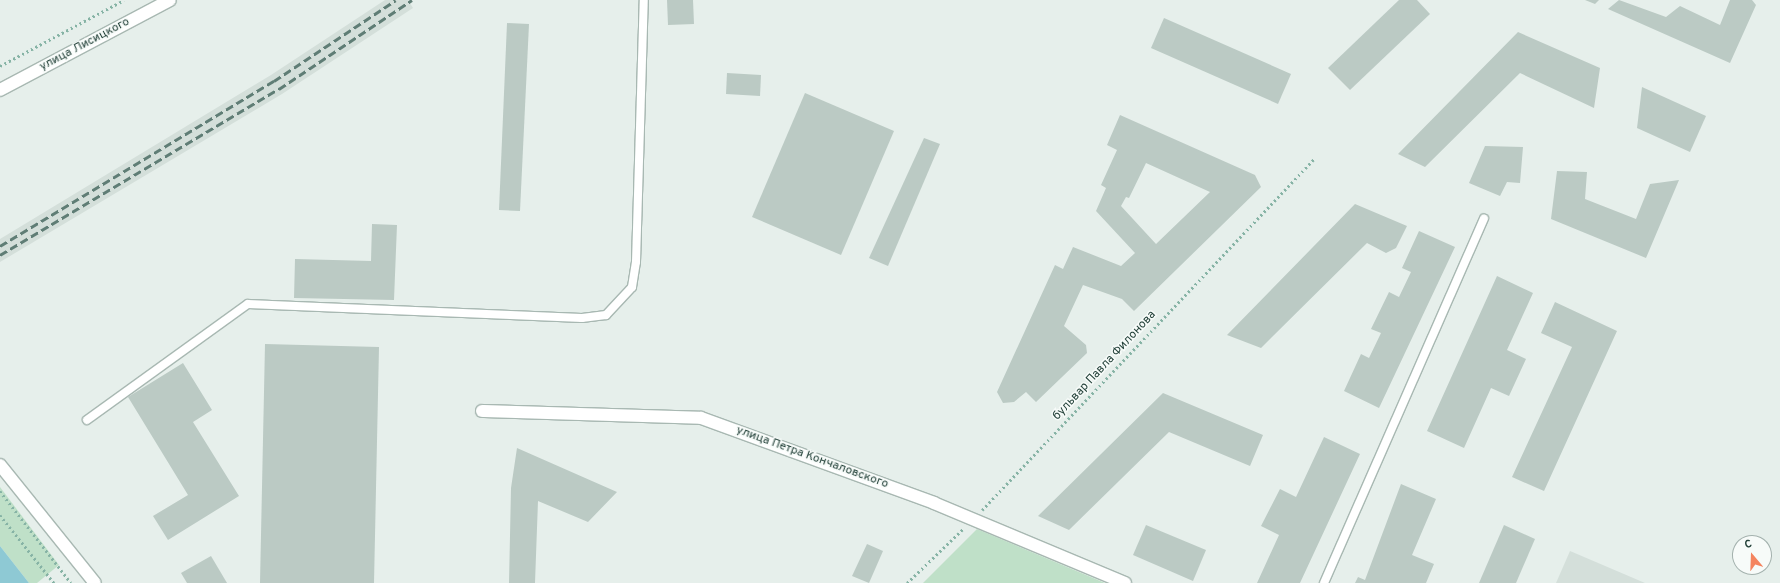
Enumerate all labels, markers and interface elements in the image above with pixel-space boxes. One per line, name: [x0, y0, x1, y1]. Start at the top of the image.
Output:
street label: улица Лисицкого: [38, 15, 132, 75]
street label: бульвар Павла Филонова: [1050, 308, 1160, 424]
street label: улица Петра Кончаловского: [734, 424, 890, 492]
north arrow: [1732, 535, 1772, 575]
text: С: [1743, 537, 1754, 552]

